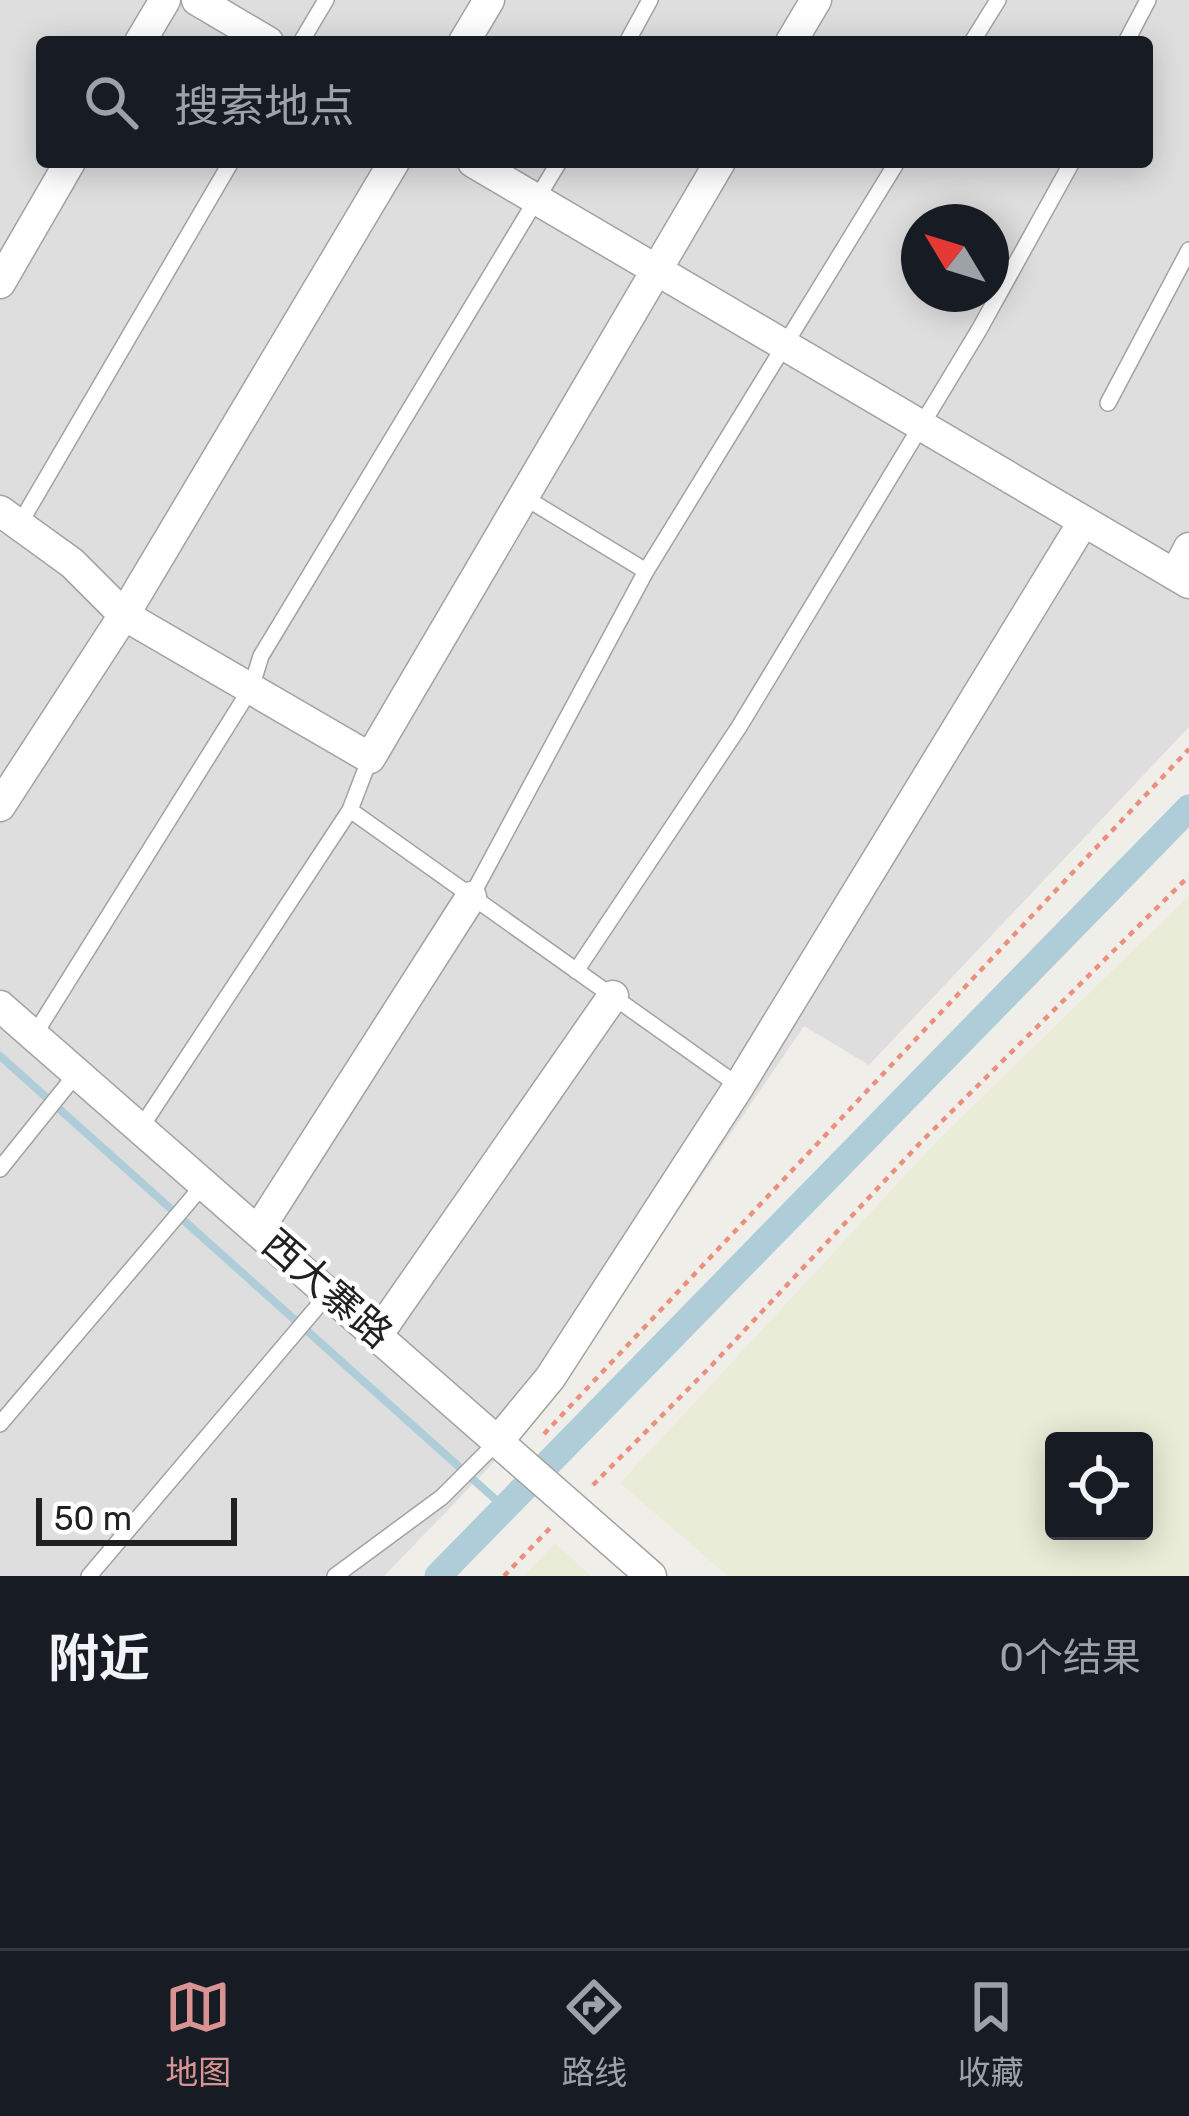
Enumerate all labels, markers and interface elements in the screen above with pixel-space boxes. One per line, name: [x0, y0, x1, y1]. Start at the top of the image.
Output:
search box: [36, 36, 1153, 168]
icon: search: [78, 69, 144, 135]
text: 搜索地点: [174, 80, 354, 133]
north arrow: [901, 204, 1009, 312]
street label: 西大寨路: [253, 1220, 401, 1358]
map controls: [1045, 1432, 1153, 1540]
button: locate: [1045, 1432, 1153, 1540]
scale bar: [36, 1492, 237, 1545]
text: 50 m: [54, 1499, 132, 1538]
text: 附近: [48, 1628, 150, 1689]
text: 0个结果: [999, 1635, 1141, 1681]
tab: 地图: [165, 1974, 231, 2094]
tab: 路线: [561, 1974, 627, 2094]
tab: 收藏: [958, 1974, 1024, 2094]

